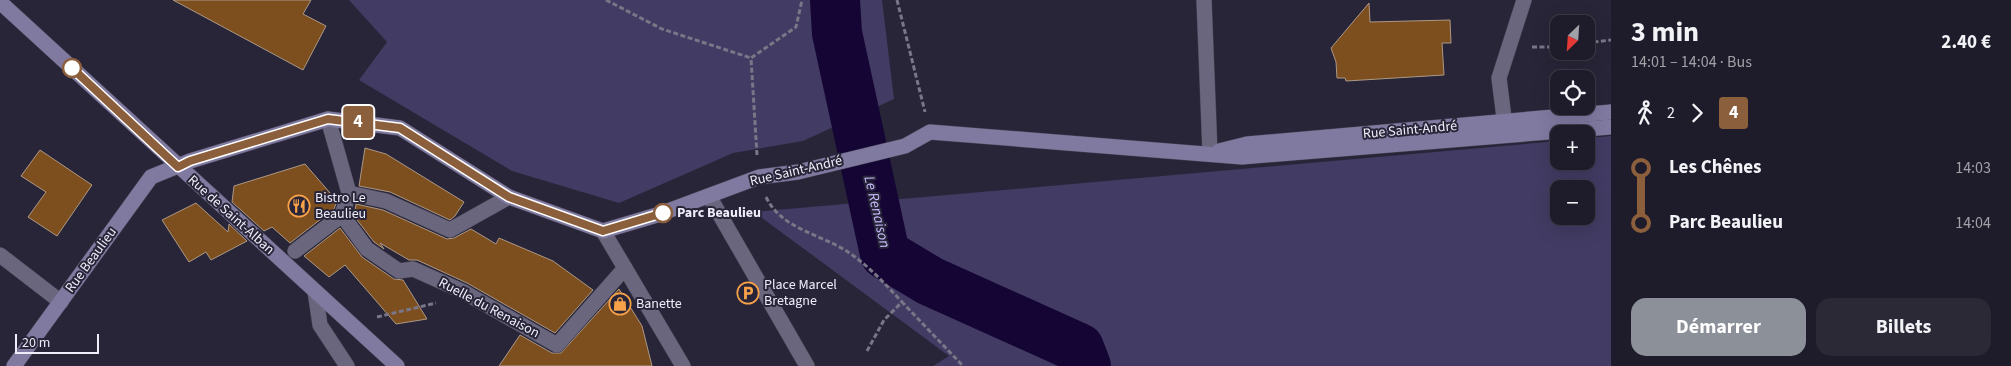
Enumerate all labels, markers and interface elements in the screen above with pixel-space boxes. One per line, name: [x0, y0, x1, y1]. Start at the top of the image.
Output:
text: 3 min: [1631, 12, 1699, 52]
north arrow: [1550, 15, 1595, 60]
map controls: [1550, 15, 1595, 225]
text: 2.40 €: [1941, 29, 1991, 56]
text: 14:01 – 14:04 · Bus: [1631, 51, 1752, 73]
unlabelled marker: [62, 58, 82, 78]
button: locate: [1550, 70, 1595, 115]
icon: walk: [1631, 99, 1659, 127]
icon: forward: [1683, 99, 1711, 127]
text: 4: [1729, 100, 1738, 125]
text: 2: [1667, 102, 1675, 124]
line badge: 4: [342, 106, 374, 138]
text: 4: [353, 109, 363, 134]
street label: Rue Saint-André: [1362, 116, 1458, 144]
button: +: [1550, 125, 1595, 170]
street label: Rue Saint-André: [748, 151, 844, 191]
text: Les Chênes: [1669, 154, 1762, 181]
text: 14:03: [1955, 157, 1991, 179]
street label: Rue de Saint-Alban: [183, 171, 279, 259]
water label: Le Renaison: [859, 174, 896, 250]
button: −: [1550, 180, 1595, 225]
place label: Bistro Le Beaulieu: [315, 188, 366, 224]
restaurant icon: Bistro Le Beaulieu: [287, 194, 311, 218]
marker: Parc Beaulieu: [653, 203, 673, 223]
place label: Parc Beaulieu: [677, 203, 761, 223]
text: Parc Beaulieu: [1669, 209, 1783, 236]
text: 14:04: [1955, 212, 1991, 234]
street label: Rue Beaulieu: [60, 223, 122, 297]
street label: Ruelle du Renaison: [435, 273, 543, 343]
place label: Place Marcel Bretagne: [764, 275, 837, 311]
parking icon: Place Marcel Bretagne: [736, 281, 760, 305]
shop icon: Banette: [608, 292, 632, 316]
place label: Banette: [636, 294, 682, 314]
button: Démarrer: [1631, 298, 1806, 356]
button: Billets: [1816, 298, 1991, 356]
scale bar: [15, 331, 99, 354]
text: 20 m: [22, 333, 50, 353]

